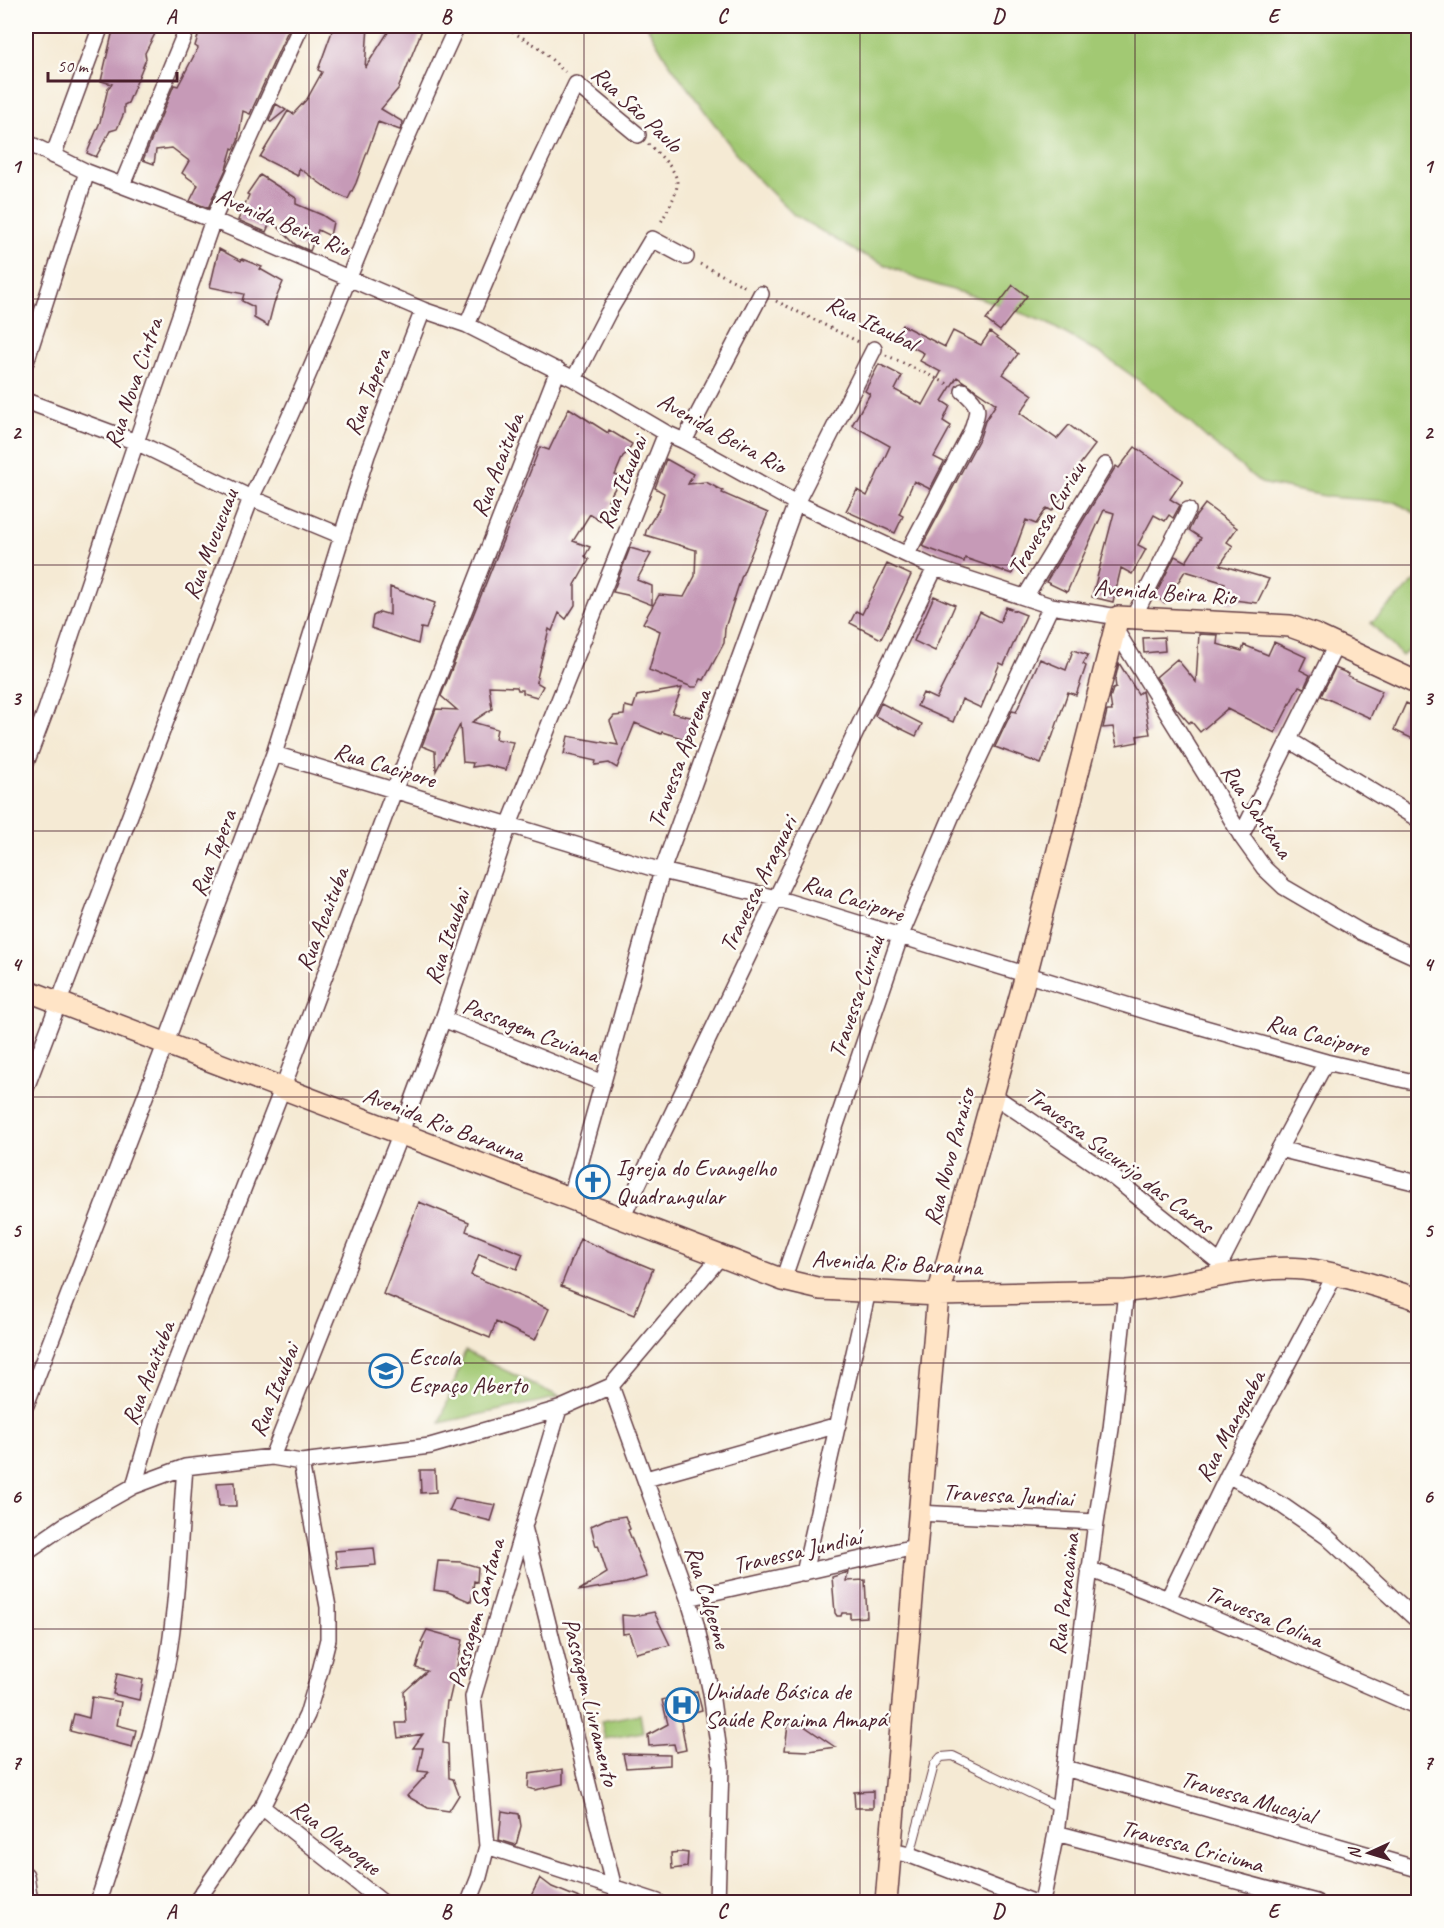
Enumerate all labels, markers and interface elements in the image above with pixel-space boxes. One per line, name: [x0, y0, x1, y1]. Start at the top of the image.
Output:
text: A: [166, 4, 178, 29]
text: B: [441, 4, 453, 29]
text: C: [717, 4, 729, 29]
text: D: [992, 4, 1006, 29]
text: E: [1268, 4, 1282, 29]
scale bar: [48, 45, 177, 83]
text: 50 m: [57, 55, 90, 77]
street label: Rua São Paulo: [585, 59, 690, 160]
text: 1: [12, 154, 23, 179]
text: 1: [1424, 154, 1435, 179]
street label: Avenida Beira Rio: [212, 180, 357, 265]
street label: Rua Itaubal: [822, 288, 926, 359]
street label: Rua Nova Cintra: [97, 312, 170, 452]
street label: Rua Tapera: [337, 343, 398, 439]
street label: Avenida Beira Rio: [653, 385, 794, 482]
street label: Rua Acaituba: [464, 407, 531, 521]
text: 2: [12, 420, 23, 445]
text: 2: [1424, 420, 1435, 445]
street label: Rua Itaubai: [590, 428, 655, 533]
street label: Travessa Curiau: [1000, 455, 1093, 581]
street label: Rua Mucucuau: [175, 482, 246, 604]
street label: Avenida Beira Rio: [1093, 572, 1239, 612]
street label: Travessa Aporema: [640, 684, 719, 832]
text: 3: [12, 686, 23, 711]
text: 3: [1424, 686, 1435, 711]
street label: Rua Cacipore: [330, 735, 442, 795]
street label: Rua Santana: [1214, 758, 1300, 865]
street label: Rua Tapera: [183, 804, 244, 900]
street label: Travessa Araguari: [712, 809, 805, 957]
street label: Rua Acaituba: [289, 861, 356, 975]
street label: Rua Cacipore: [798, 868, 910, 929]
street label: Rua Itaubai: [417, 883, 478, 988]
street label: Travessa Curiau: [821, 930, 892, 1062]
text: 4: [12, 952, 24, 977]
text: 4: [1424, 952, 1436, 977]
street label: Passagem Czviana: [458, 990, 606, 1071]
street label: Rua Cacipore: [1263, 1007, 1375, 1064]
street label: Avenida Rio Barauna: [359, 1079, 531, 1169]
street label: Travessa Sucurijo das Caras: [1020, 1080, 1221, 1241]
street label: Rua Novo Paraiso: [916, 1083, 982, 1229]
place label: Igreja do Evangelho Quadrangular: [616, 1153, 778, 1211]
church icon: Igreja do Evangelho Quadrangular: [575, 1164, 611, 1200]
text: 5: [12, 1218, 23, 1243]
text: 5: [1424, 1218, 1435, 1243]
street label: Avenida Rio Barauna: [811, 1244, 985, 1283]
street label: Rua Acaituba: [115, 1315, 182, 1429]
street label: Rua Itaubai: [242, 1336, 307, 1441]
place label: Escola Espaço Aberto: [409, 1342, 529, 1400]
school or university icon: Escola Espaço Aberto: [368, 1353, 404, 1389]
street label: Rua Manguaba: [1188, 1363, 1273, 1487]
street label: Travessa Jundiai: [942, 1477, 1077, 1514]
text: 6: [11, 1484, 22, 1509]
text: 6: [1423, 1484, 1434, 1509]
street label: Travessa Jundiaí: [730, 1521, 868, 1580]
street label: Rua Paracaima: [1042, 1530, 1087, 1656]
street label: Passagem Santana: [440, 1533, 512, 1691]
street label: Rua Calçeone: [678, 1542, 738, 1654]
street label: Travessa Colina: [1201, 1578, 1329, 1655]
street label: Passagem Livramento: [556, 1615, 627, 1790]
place label: Unidade Básica de Saúde Roraima Amapá: [705, 1676, 889, 1734]
hospital icon: Unidade Básica de Saúde Roraima Amapá: [664, 1687, 700, 1723]
text: 7: [12, 1750, 23, 1775]
text: 7: [1424, 1750, 1435, 1775]
street label: Travessa Mucajal: [1177, 1763, 1323, 1832]
street label: Rua Olapoque: [285, 1793, 389, 1883]
street label: Travessa Criciuma: [1117, 1813, 1268, 1880]
north arrow: [1339, 1823, 1399, 1883]
text: N: [1344, 1845, 1365, 1860]
text: A: [166, 1899, 178, 1924]
text: B: [441, 1899, 453, 1924]
text: C: [717, 1899, 729, 1924]
text: D: [992, 1899, 1006, 1924]
text: E: [1268, 1899, 1282, 1924]

